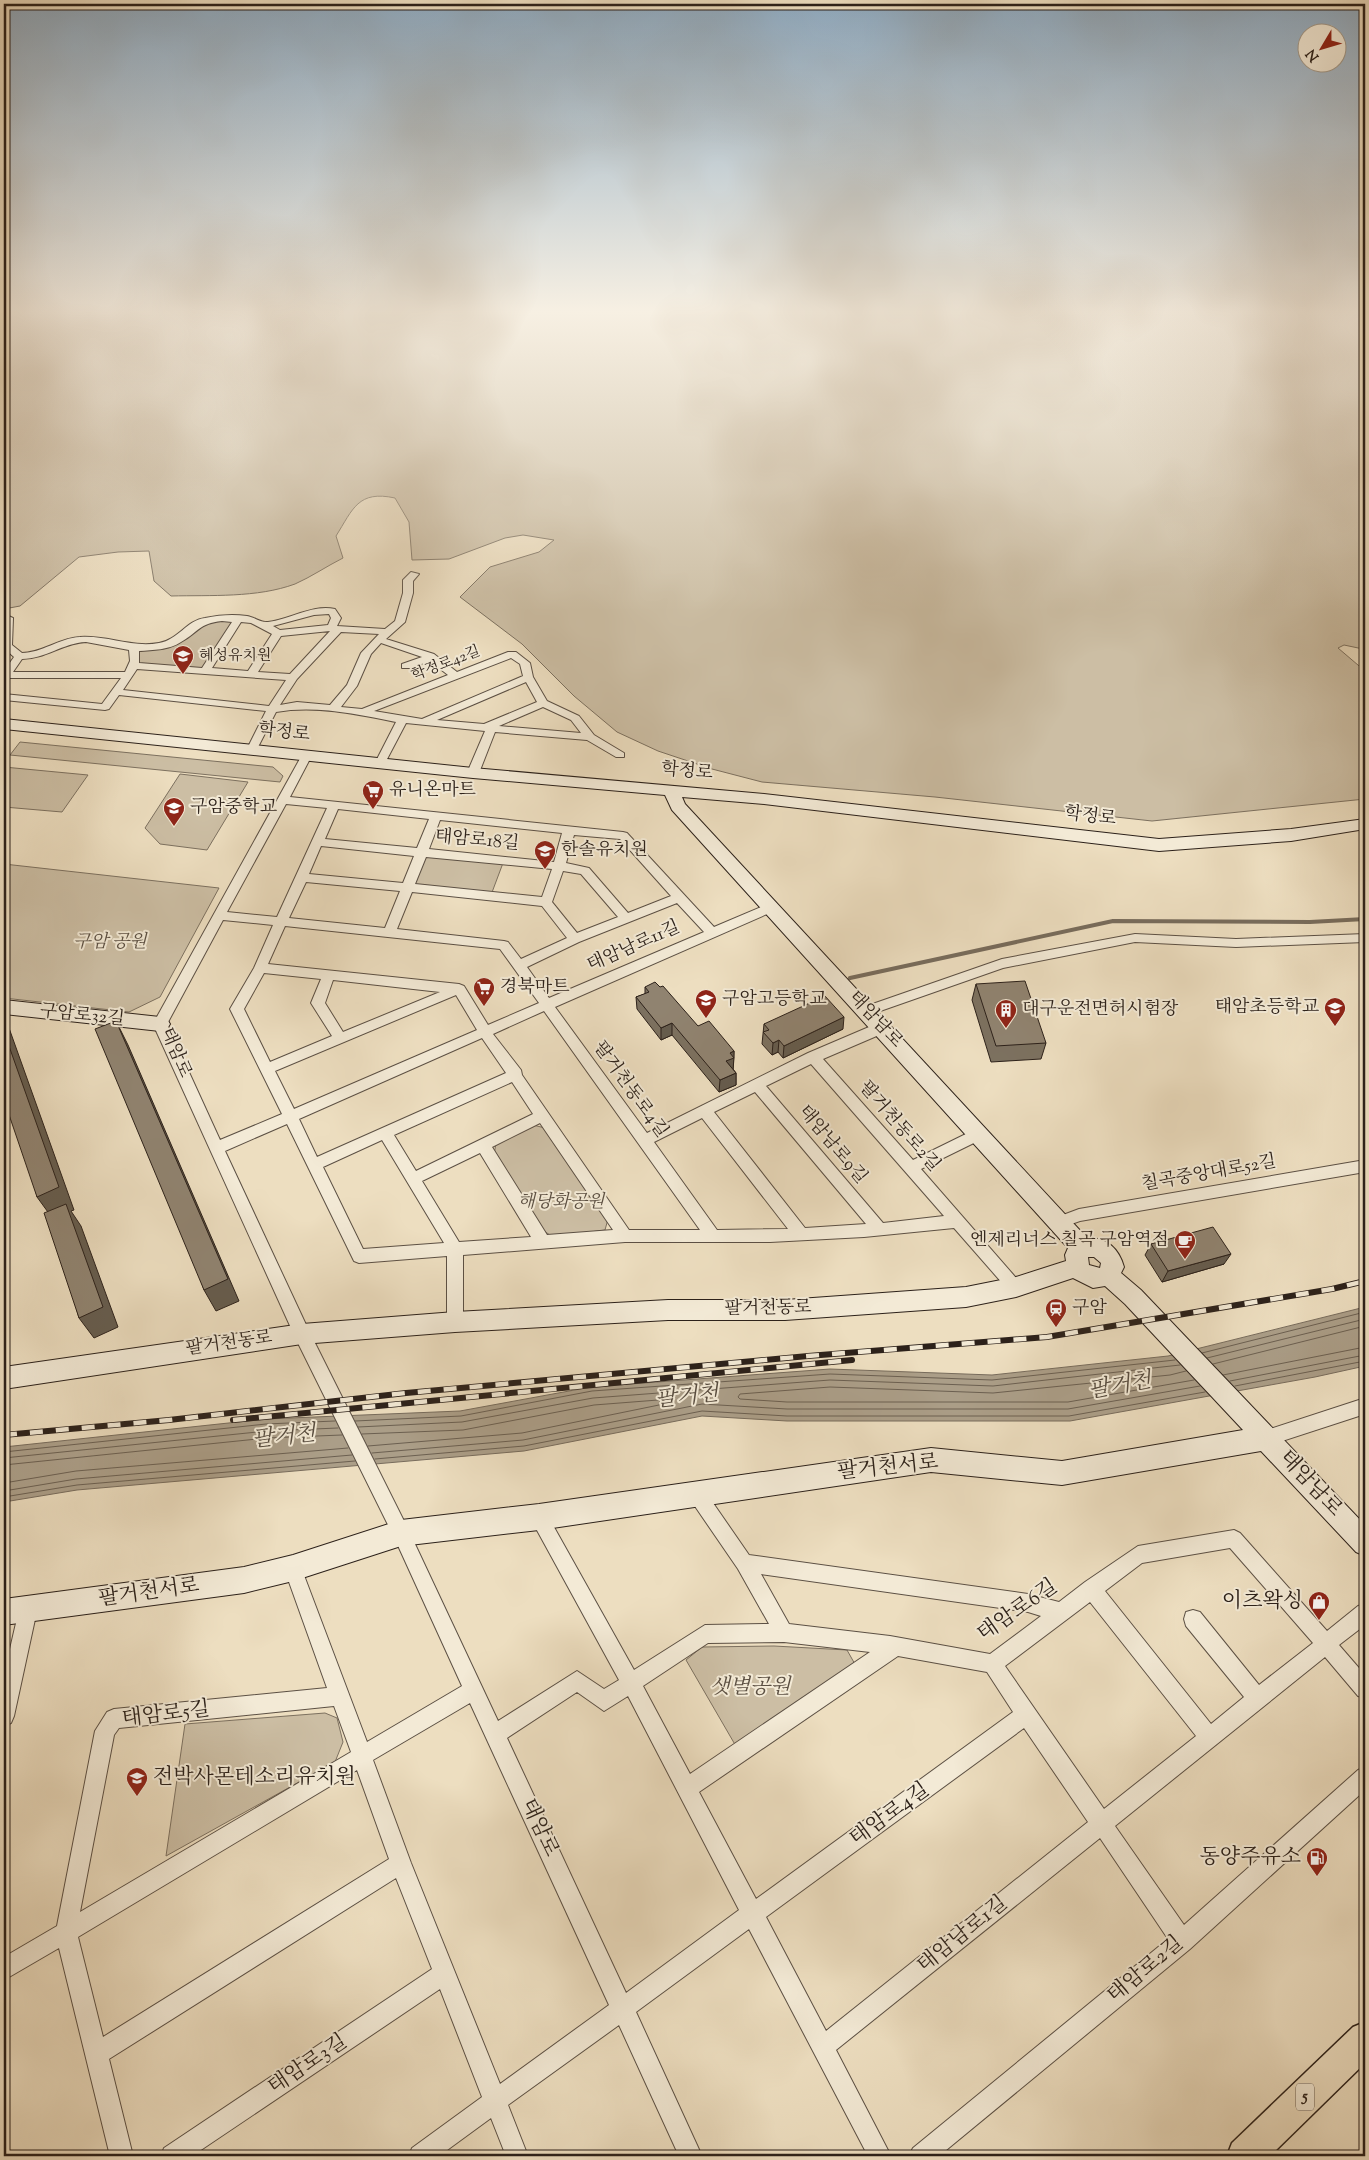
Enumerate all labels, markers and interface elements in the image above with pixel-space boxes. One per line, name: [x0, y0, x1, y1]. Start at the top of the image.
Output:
north arrow: [1296, 22, 1346, 72]
text: N: [1302, 44, 1325, 65]
street label: 학정로42길: [408, 641, 484, 687]
school or university icon: 혜성유치원: [171, 644, 195, 675]
place label: 혜성유치원: [199, 646, 271, 667]
street label: 학정로: [257, 717, 311, 749]
street label: 학정로: [660, 757, 714, 787]
place label: 유니온마트: [389, 778, 477, 804]
supermarket icon: 유니온마트: [361, 779, 385, 810]
place label: 구암중학교: [190, 795, 278, 821]
school or university icon: 구암중학교: [162, 796, 186, 827]
street label: 학정로: [1063, 801, 1117, 833]
street label: 태암로18길: [434, 824, 520, 858]
place label: 한솔유치원: [561, 838, 648, 864]
school or university icon: 한솔유치원: [533, 839, 557, 870]
street label: 태암남로11길: [583, 915, 685, 979]
park label: 구암 공원: [73, 930, 148, 956]
place label: 경북마트: [500, 975, 570, 1001]
supermarket icon: 경북마트: [472, 976, 496, 1007]
street label: 태암남로: [842, 986, 908, 1054]
place label: 구암고등학교: [722, 987, 827, 1013]
school or university icon: 구암고등학교: [694, 988, 718, 1019]
place label: 태암초등학교: [1215, 995, 1320, 1021]
school or university icon: 태암초등학교: [1323, 996, 1347, 1027]
place label: 대구운전면허시험장: [1022, 997, 1179, 1023]
building icon: 대구운전면허시험장: [994, 998, 1018, 1029]
street label: 구암로32길: [38, 999, 126, 1033]
street label: 태암로: [153, 1024, 197, 1082]
street label: 팔거천동로4길: [586, 1036, 674, 1144]
street label: 팔거천동로2길: [852, 1076, 946, 1178]
street label: 태암남로9길: [791, 1100, 873, 1190]
street label: 칠곡중앙대로52길: [1140, 1149, 1278, 1199]
park label: 해당화공원: [518, 1190, 606, 1216]
place label: 엔제리너스 칠곡 구암역점: [970, 1228, 1169, 1254]
cafe icon: 엔제리너스 칠곡 구암역점: [1173, 1229, 1197, 1260]
street label: 팔거천동로: [724, 1295, 812, 1323]
place label: 구암: [1072, 1296, 1107, 1322]
station icon: 구암: [1044, 1297, 1068, 1328]
street label: 팔거천동로: [184, 1325, 274, 1363]
water label: 팔거천: [1086, 1365, 1156, 1408]
water label: 팔거천: [654, 1379, 722, 1417]
water label: 팔거천: [251, 1419, 319, 1457]
street label: 태암남로: [1271, 1444, 1349, 1524]
street label: 팔거천서로: [836, 1448, 940, 1488]
street label: 팔거천서로: [97, 1571, 201, 1615]
street label: 태암로6길: [972, 1572, 1064, 1650]
place label: 이츠왁싱: [1222, 1587, 1303, 1617]
shop icon: 이츠왁싱: [1307, 1590, 1331, 1621]
park label: 샛별공원: [709, 1673, 792, 1703]
street label: 태암로5길: [120, 1695, 212, 1735]
place label: 전박사몬테소리유치원: [153, 1763, 356, 1793]
school or university icon: 전박사몬테소리유치원: [125, 1766, 149, 1797]
street label: 태암로4길: [844, 1776, 936, 1854]
street label: 태암로: [513, 1794, 565, 1862]
place label: 동양주유소: [1200, 1843, 1301, 1873]
fuel station icon: 동양주유소: [1305, 1846, 1329, 1877]
street label: 태암남로1길: [911, 1889, 1015, 1981]
street label: 태암로2길: [1102, 1929, 1190, 2011]
street label: 태암로3길: [262, 2028, 354, 2102]
road number: 5: [1296, 2084, 1314, 2110]

